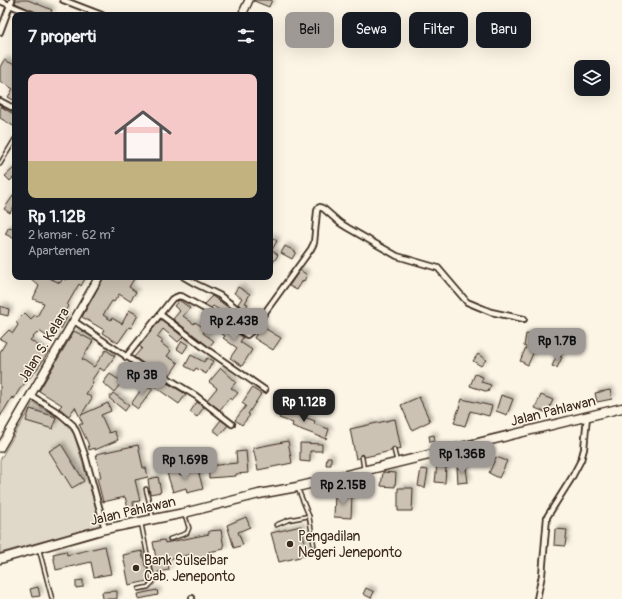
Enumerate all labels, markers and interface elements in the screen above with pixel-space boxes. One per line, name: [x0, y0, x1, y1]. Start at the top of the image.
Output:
chip: Beli: [285, 12, 334, 48]
chip: Sewa: [342, 12, 401, 48]
chip: Filter: [409, 12, 468, 48]
chip: Baru: [476, 12, 531, 48]
icon: filters: [235, 25, 257, 47]
text: 7 properti: [28, 26, 96, 47]
map controls: [574, 60, 610, 96]
button: layers: [574, 60, 610, 96]
icon: home: [107, 100, 179, 172]
text: Rp 1.12B: [28, 206, 86, 227]
text: 2 kamar · 62 m²: [28, 227, 115, 243]
text: Apartemen: [28, 243, 90, 259]
street label: Jalan S. Kelara: [15, 304, 73, 386]
pin: Rp 2.43B: [193, 308, 275, 342]
text: Rp 2.43B: [210, 313, 258, 329]
pin: Rp 1.7B: [520, 328, 594, 362]
text: Rp 1.7B: [538, 333, 576, 349]
pin: Rp 3B: [114, 362, 170, 396]
text: Rp 3B: [126, 367, 158, 383]
pin: Rp 1.12B: [263, 389, 345, 423]
street label: Jalan Pahlawan: [509, 392, 597, 430]
text: Rp 1.12B: [282, 394, 326, 410]
pin: Rp 1.36B: [421, 441, 503, 475]
text: Rp 1.36B: [439, 446, 485, 462]
pin: Rp 1.69B: [144, 447, 226, 481]
text: Rp 1.69B: [162, 452, 208, 468]
pin: Rp 2.15B: [302, 472, 384, 506]
text: Rp 2.15B: [320, 477, 366, 493]
street label: Jalan Pahlawan: [89, 493, 177, 529]
place label: Pengadilan Negeri Jeneponto: [298, 528, 402, 561]
marker: Pengadilan Negeri Jeneponto: [285, 539, 295, 549]
place label: Bank Sulselbar Cab. Jeneponto: [144, 552, 236, 585]
marker: Bank Sulselbar Cab. Jeneponto: [131, 563, 141, 573]

